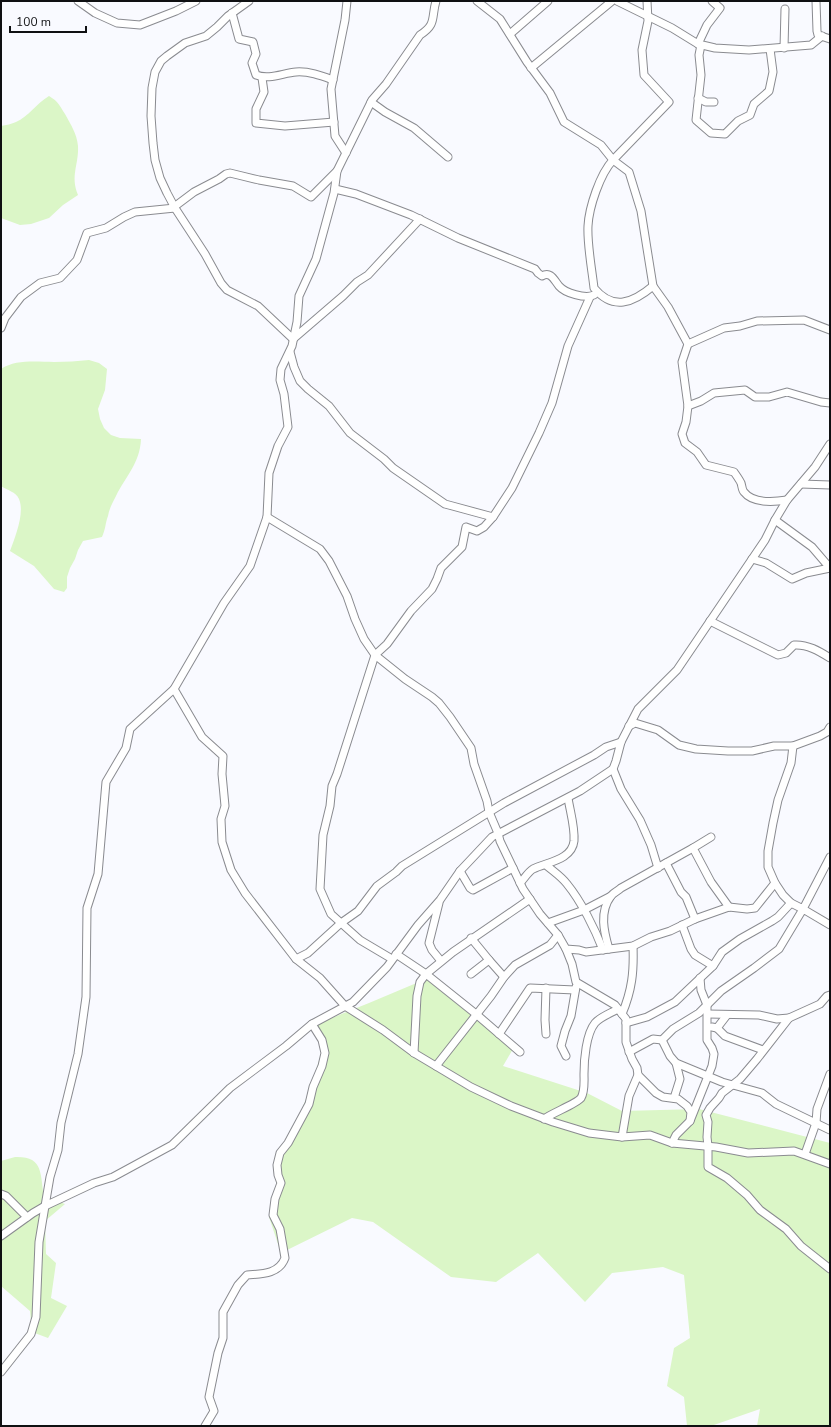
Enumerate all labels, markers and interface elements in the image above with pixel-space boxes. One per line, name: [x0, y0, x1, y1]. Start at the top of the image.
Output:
scale bar: [10, 8, 86, 34]
text: 100 m: [16, 14, 51, 30]

